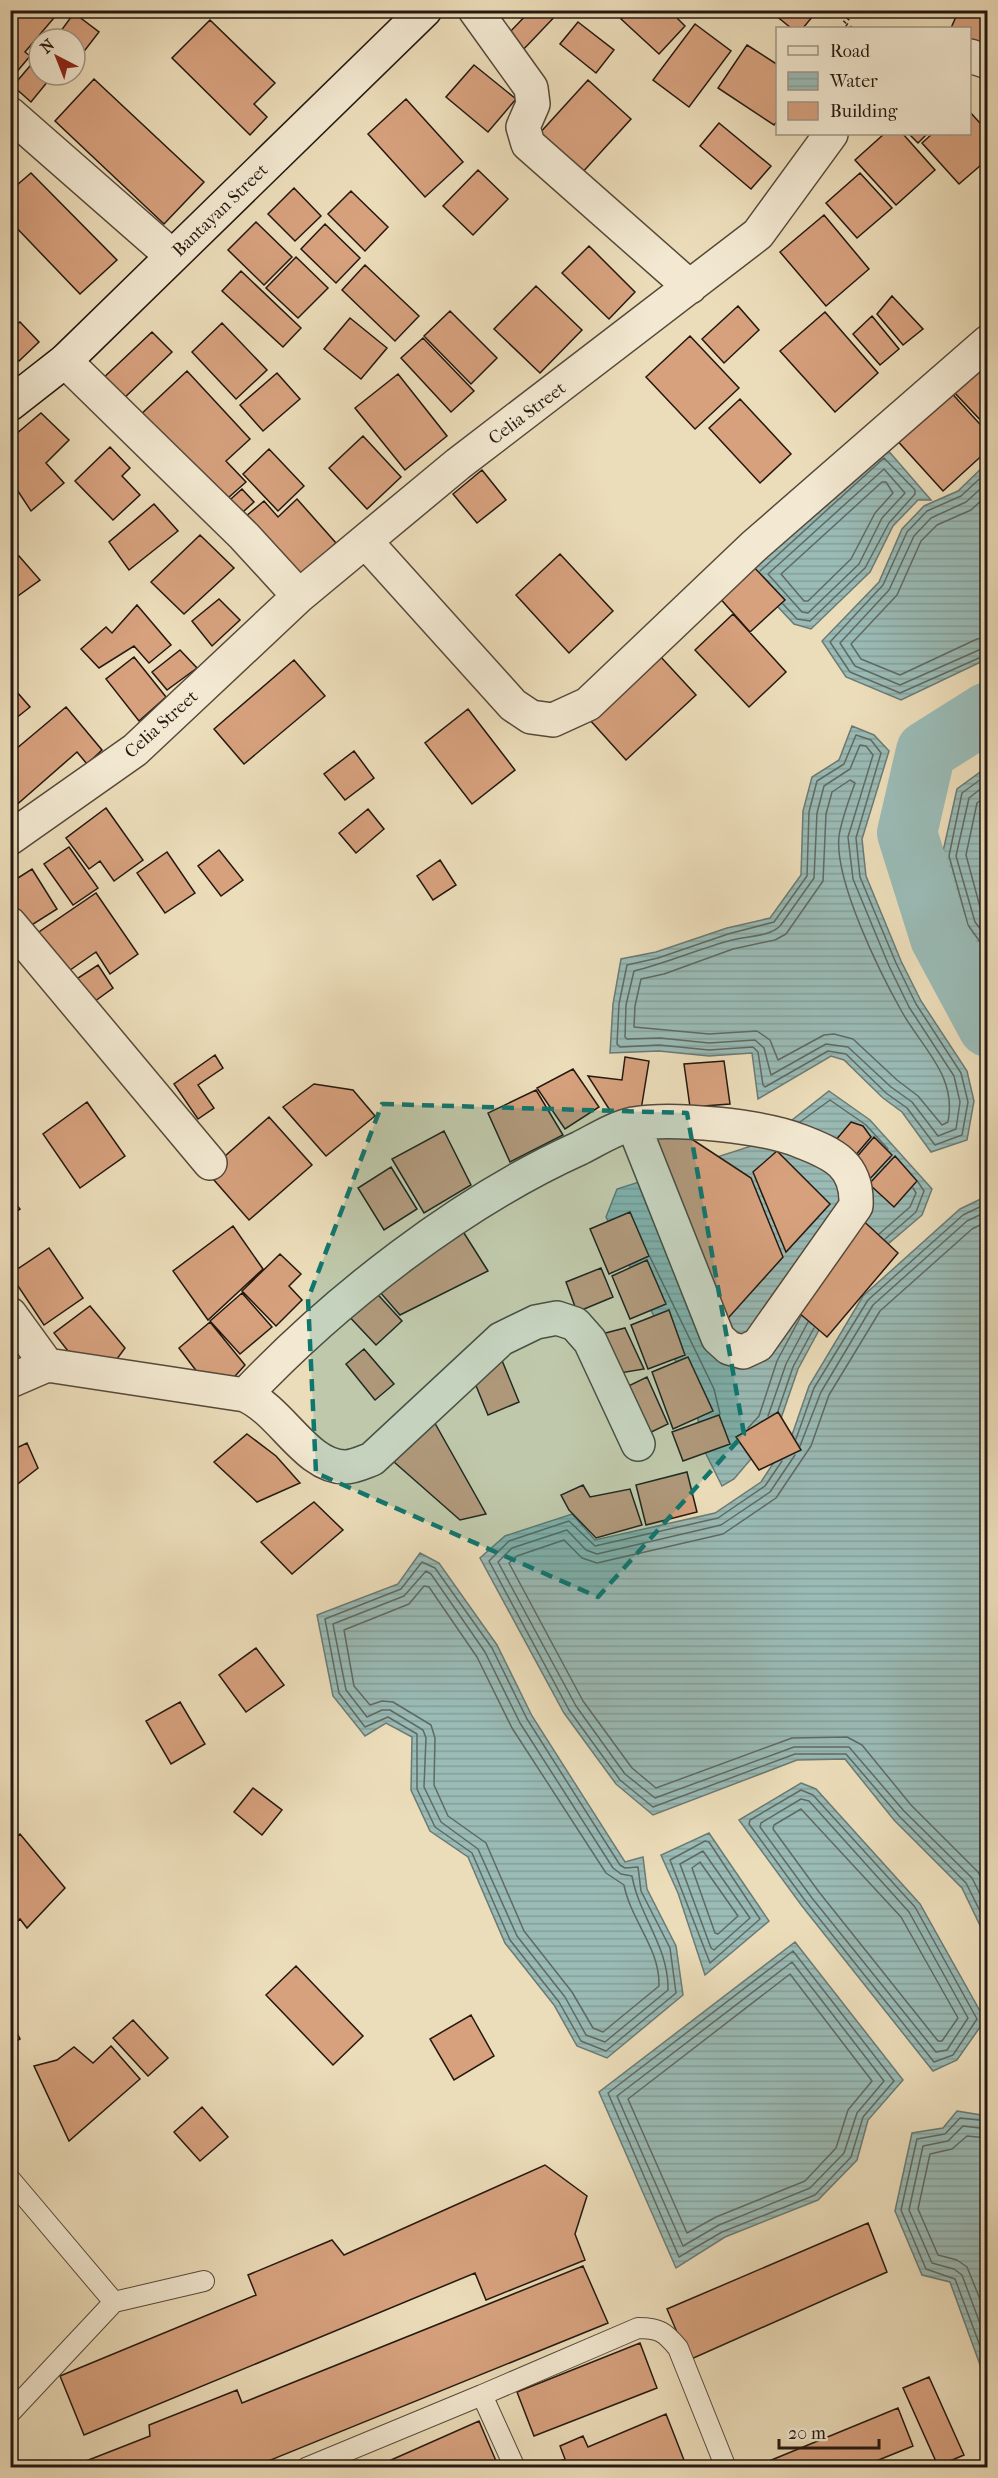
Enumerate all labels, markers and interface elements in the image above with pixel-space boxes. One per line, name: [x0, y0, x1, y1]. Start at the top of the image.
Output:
north arrow: [27, 27, 87, 87]
legend: [776, 27, 971, 135]
text: N: [36, 35, 59, 57]
text: Road: [830, 41, 870, 62]
text: Water: [829, 71, 878, 92]
text: Building: [830, 101, 898, 122]
street label: Bantayan Street: [168, 159, 273, 261]
street label: Celia Street: [485, 377, 570, 449]
street label: Celia Street: [121, 686, 203, 763]
scale bar: [779, 2412, 880, 2450]
text: 20 m: [788, 2423, 826, 2444]

